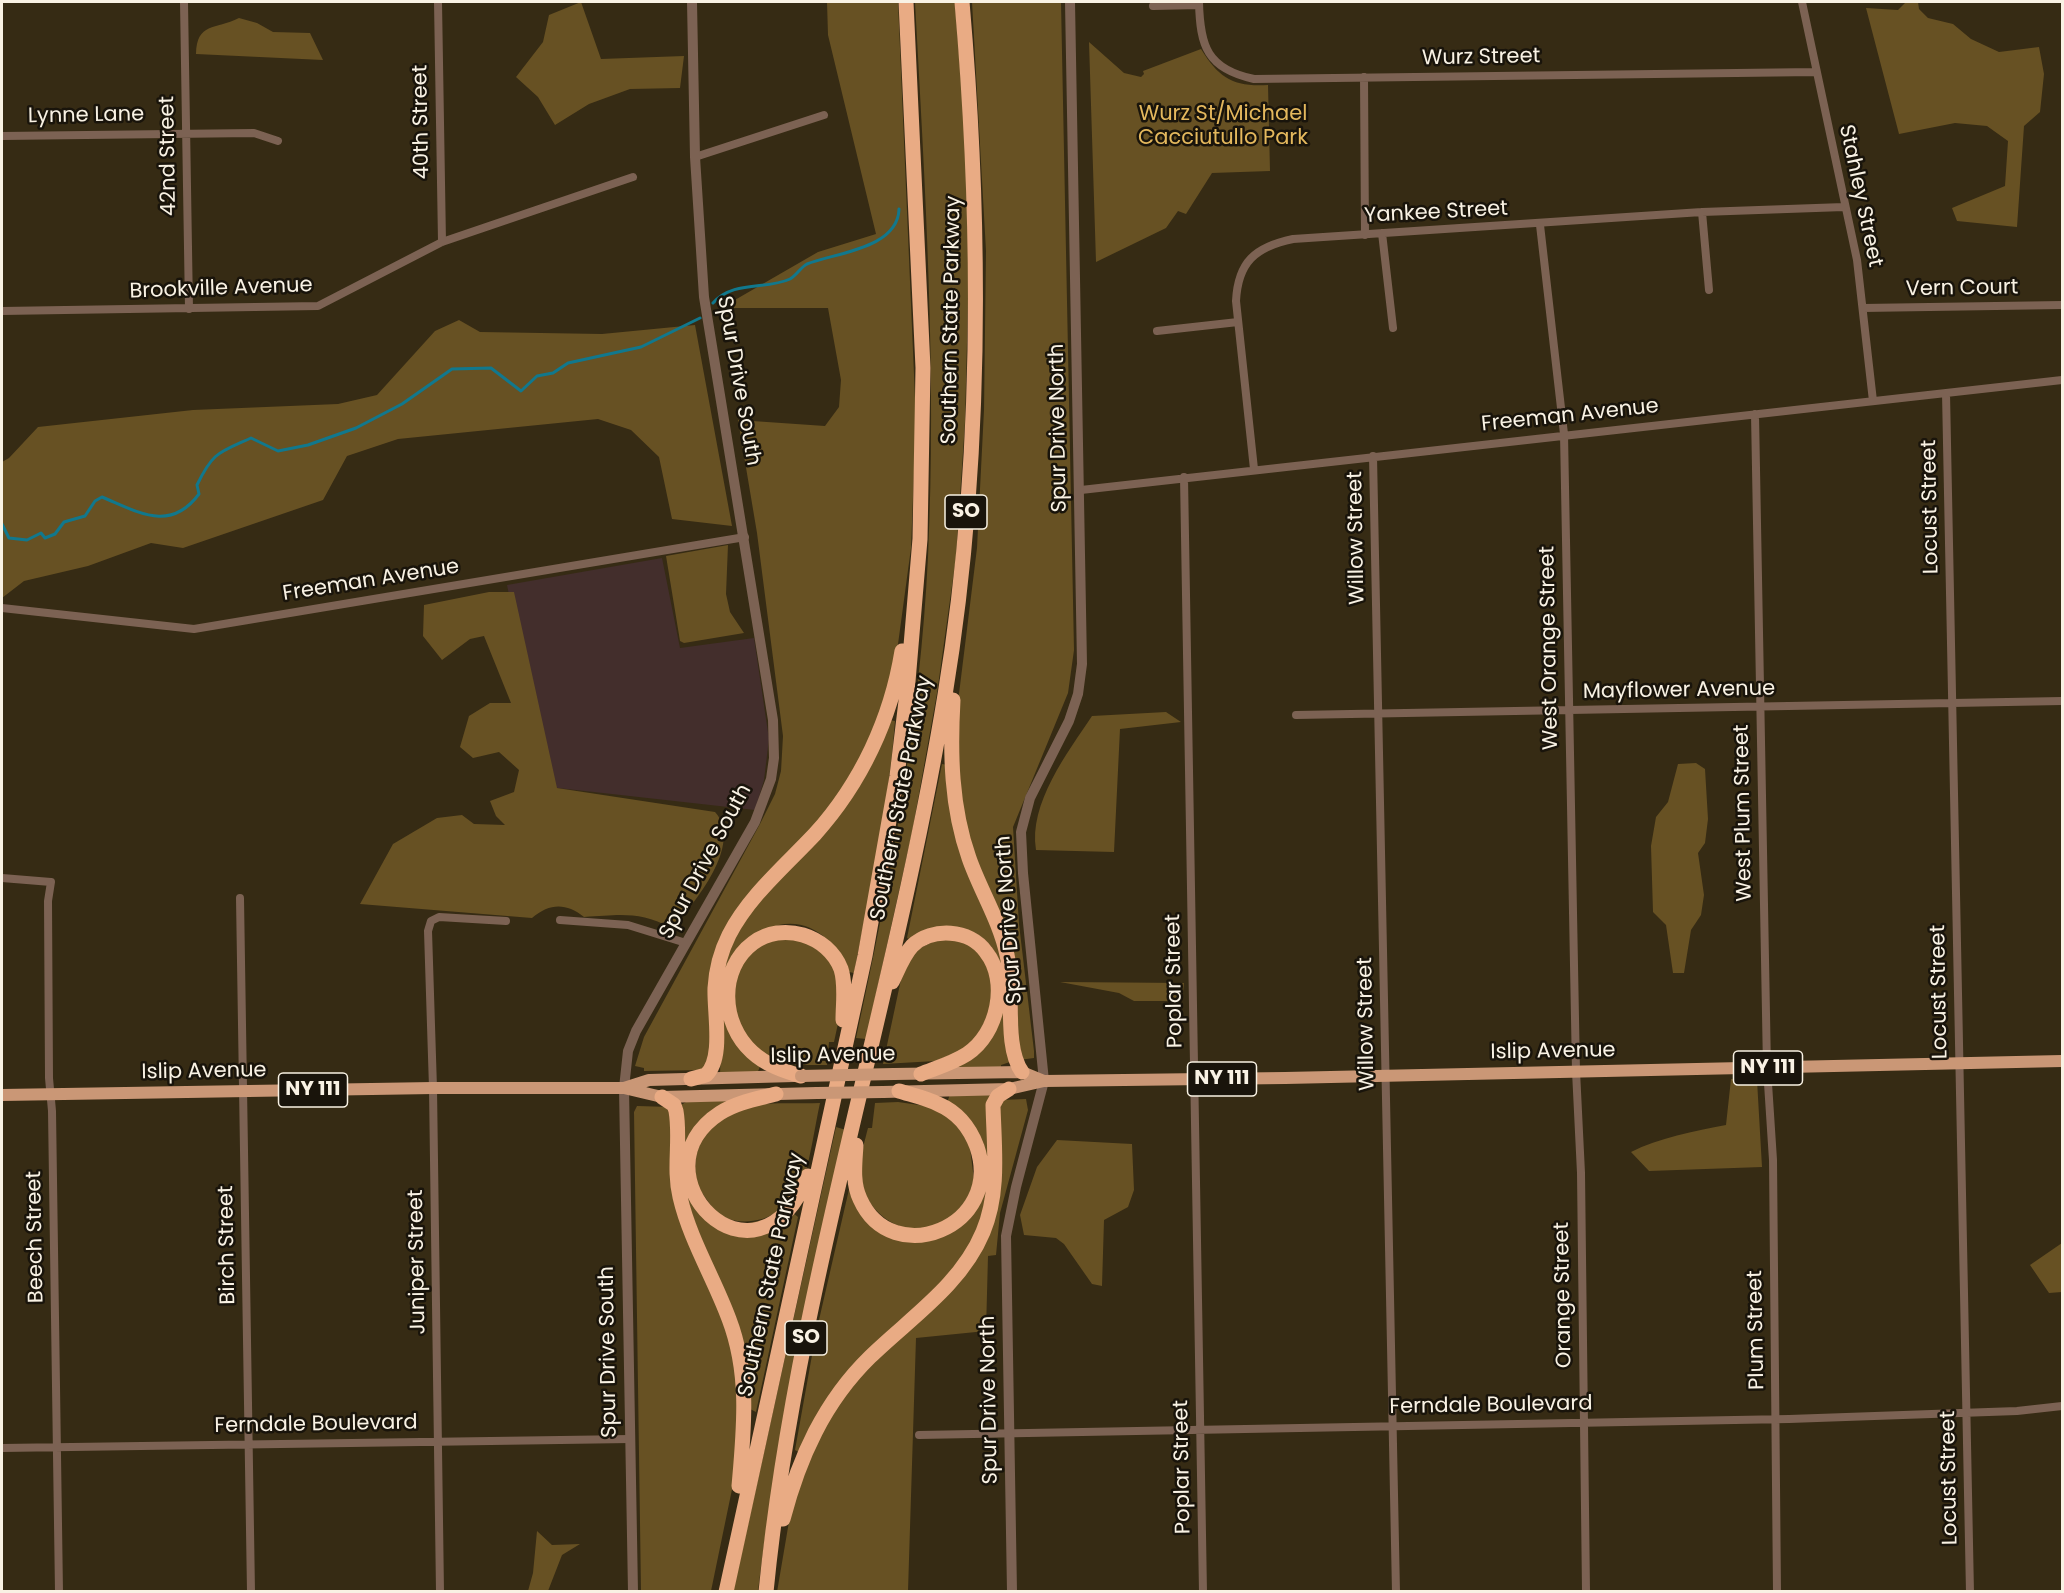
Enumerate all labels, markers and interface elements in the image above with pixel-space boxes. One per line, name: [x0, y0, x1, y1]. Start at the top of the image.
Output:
street label: Wurz Street: [1422, 44, 1540, 72]
street label: 40th Street: [408, 65, 436, 179]
street label: 42nd Street: [155, 96, 183, 216]
street label: Lynne Lane: [28, 102, 144, 130]
park label: Wurz St/Michael Cacciutullo Park: [1138, 102, 1308, 152]
street label: Stahley Street: [1833, 123, 1887, 269]
street label: Southern State Parkway: [937, 195, 967, 445]
street label: Yankee Street: [1364, 197, 1508, 229]
street label: Brookville Avenue: [129, 273, 313, 305]
street label: Vern Court: [1905, 275, 2019, 303]
street label: Spur Drive South: [711, 294, 765, 468]
street label: Spur Drive North: [1045, 343, 1073, 513]
street label: Freeman Avenue: [1480, 394, 1660, 438]
street label: Locust Street: [1917, 440, 1945, 574]
street label: Willow Street: [1343, 471, 1371, 605]
road number: SO: [945, 495, 987, 529]
street label: West Orange Street: [1536, 546, 1564, 750]
street label: Freeman Avenue: [281, 555, 461, 607]
street label: Southern State Parkway: [866, 673, 938, 923]
street label: Mayflower Avenue: [1583, 677, 1775, 705]
street label: West Plum Street: [1730, 724, 1758, 902]
street label: Spur Drive South: [655, 780, 757, 944]
street label: Spur Drive North: [992, 835, 1028, 1005]
street label: Poplar Street: [1161, 914, 1189, 1048]
street label: Locust Street: [1926, 925, 1954, 1059]
street label: Willow Street: [1353, 957, 1381, 1091]
street label: Islip Avenue: [1490, 1038, 1616, 1066]
street label: Islip Avenue: [770, 1042, 896, 1070]
road number: NY 111: [1734, 1051, 1802, 1085]
street label: Islip Avenue: [141, 1058, 267, 1086]
road number: NY 111: [1188, 1062, 1256, 1096]
road number: NY 111: [278, 1073, 348, 1107]
street label: Southern State Parkway: [734, 1151, 810, 1399]
street label: Beech Street: [22, 1171, 50, 1303]
street label: Birch Street: [214, 1185, 242, 1305]
street label: Juniper Street: [404, 1189, 432, 1335]
street label: Orange Street: [1550, 1222, 1578, 1368]
street label: Spur Drive South: [595, 1266, 623, 1438]
street label: Plum Street: [1743, 1270, 1771, 1390]
street label: Spur Drive North: [976, 1315, 1004, 1485]
road number: SO: [785, 1321, 827, 1355]
street label: Ferndale Boulevard: [1389, 1392, 1593, 1420]
street label: Poplar Street: [1169, 1400, 1197, 1534]
street label: Ferndale Boulevard: [214, 1411, 418, 1439]
street label: Locust Street: [1936, 1411, 1964, 1545]

